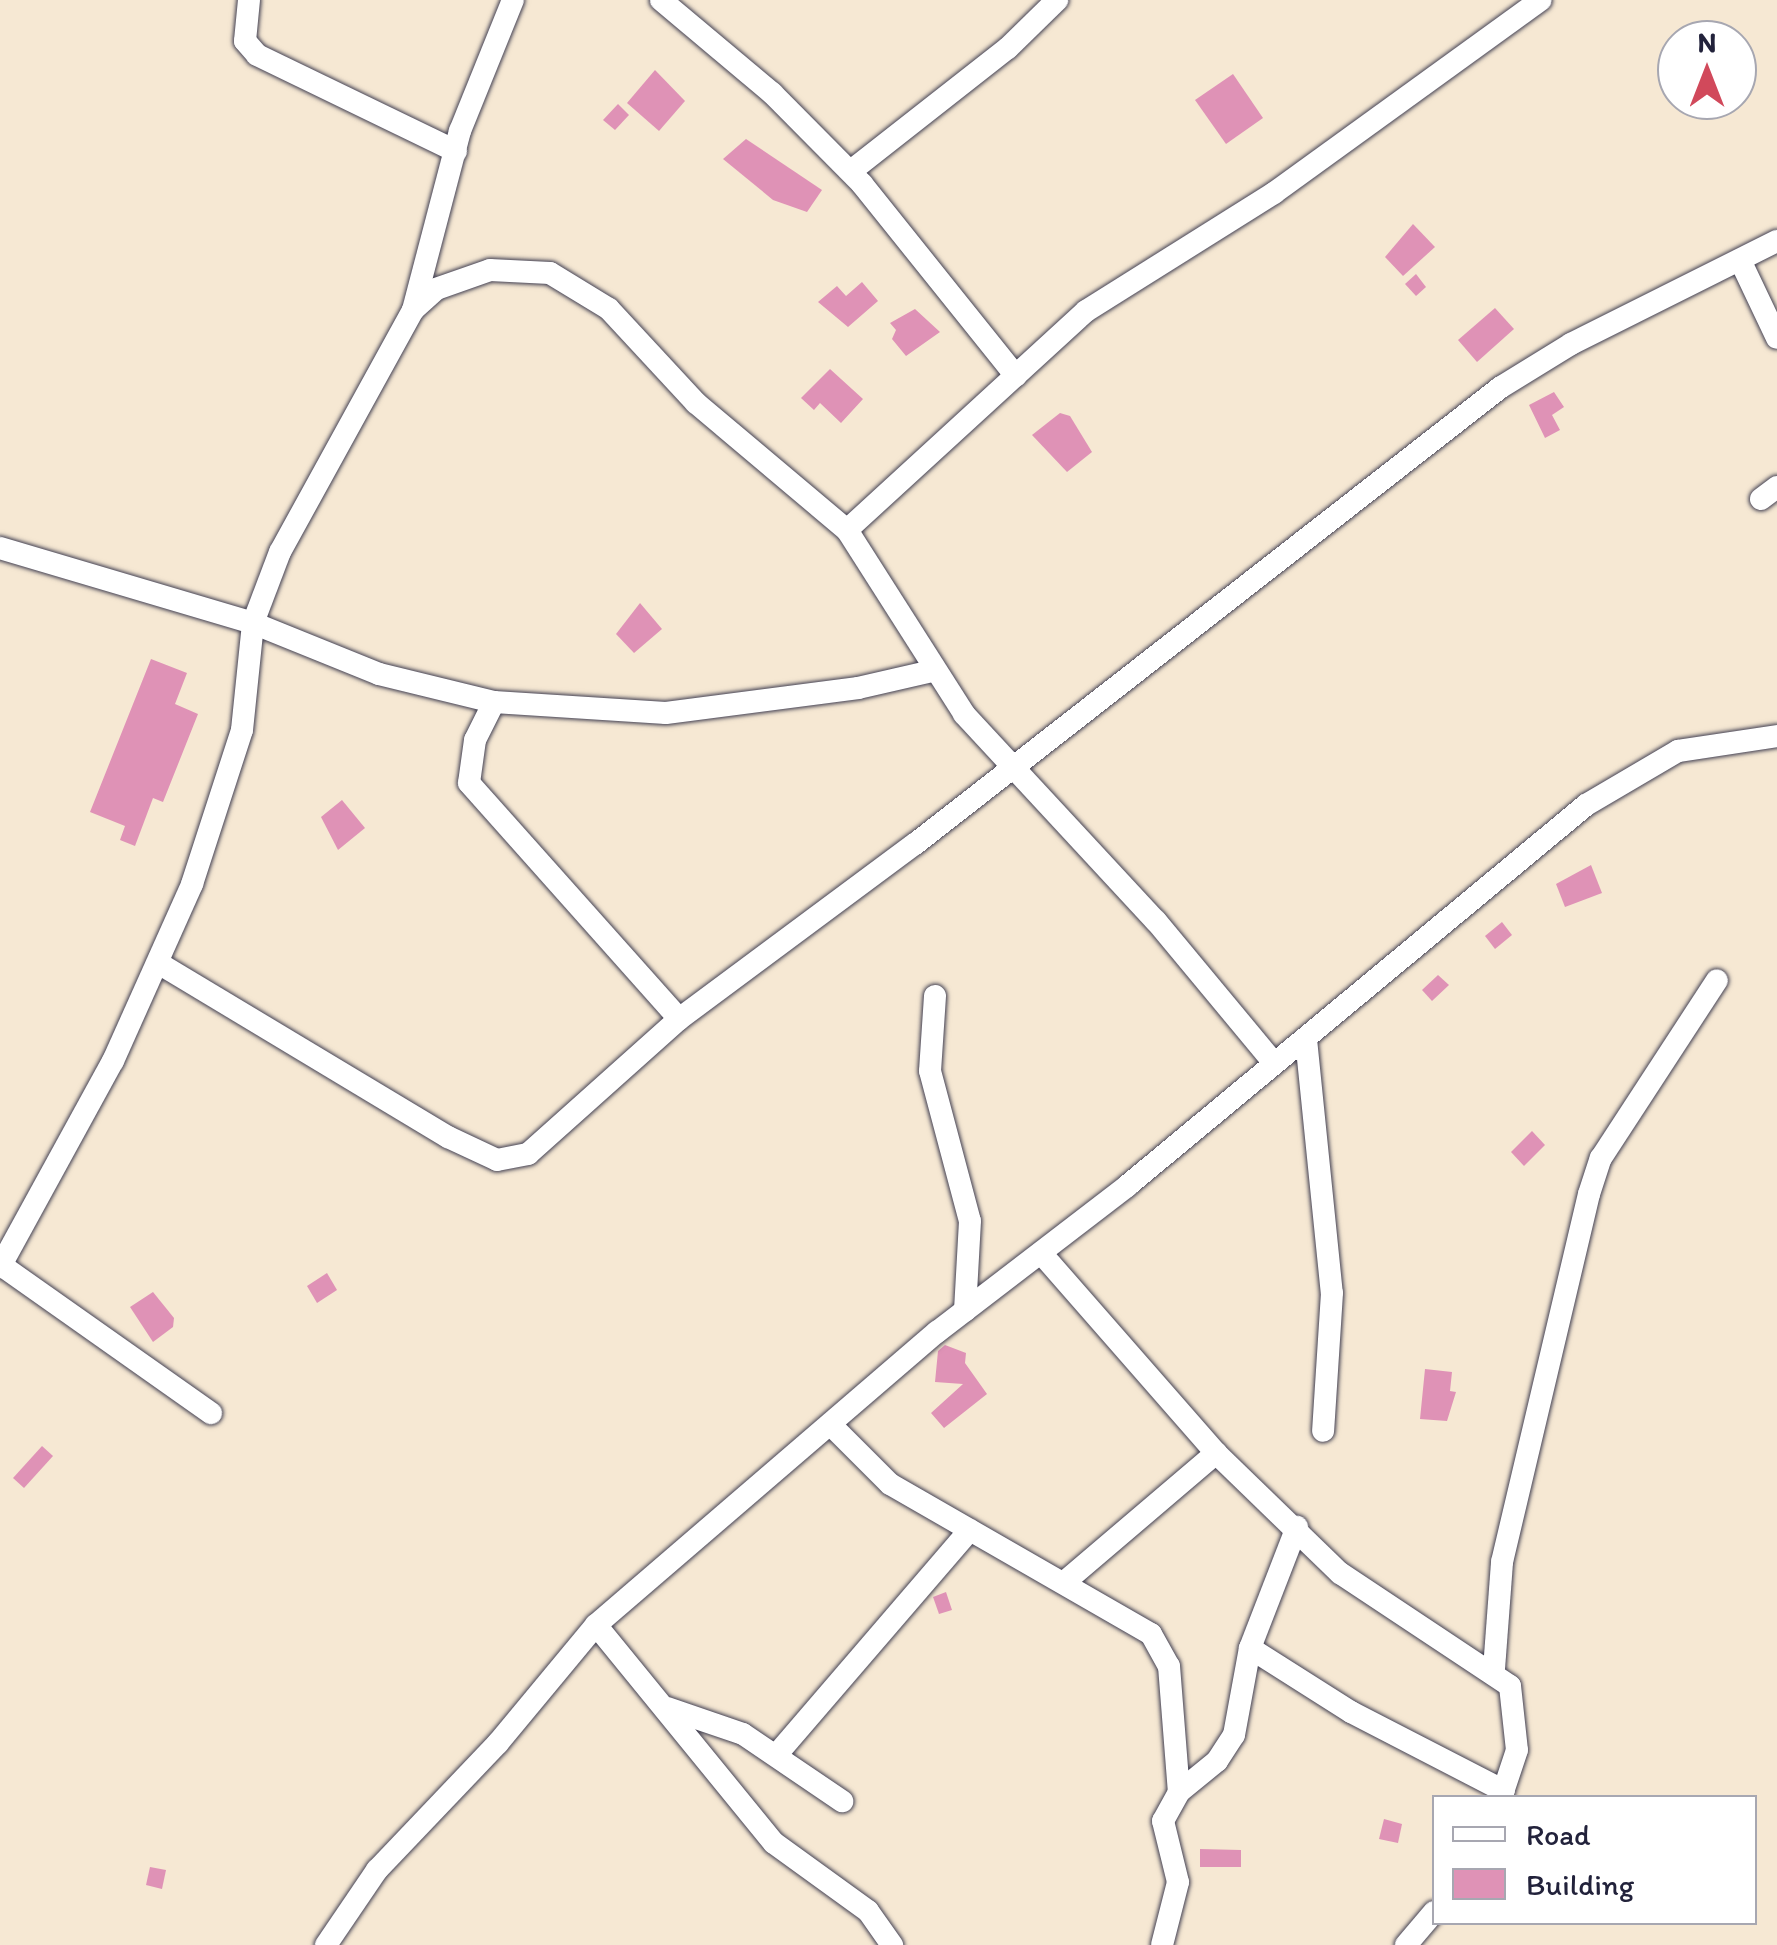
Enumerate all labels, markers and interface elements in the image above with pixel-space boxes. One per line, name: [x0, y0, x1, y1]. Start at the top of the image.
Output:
north arrow: [1657, 20, 1757, 120]
text: N: [1698, 25, 1716, 59]
legend: [1432, 1795, 1757, 1925]
text: Road: [1526, 1816, 1591, 1853]
text: Building: [1526, 1866, 1634, 1903]

